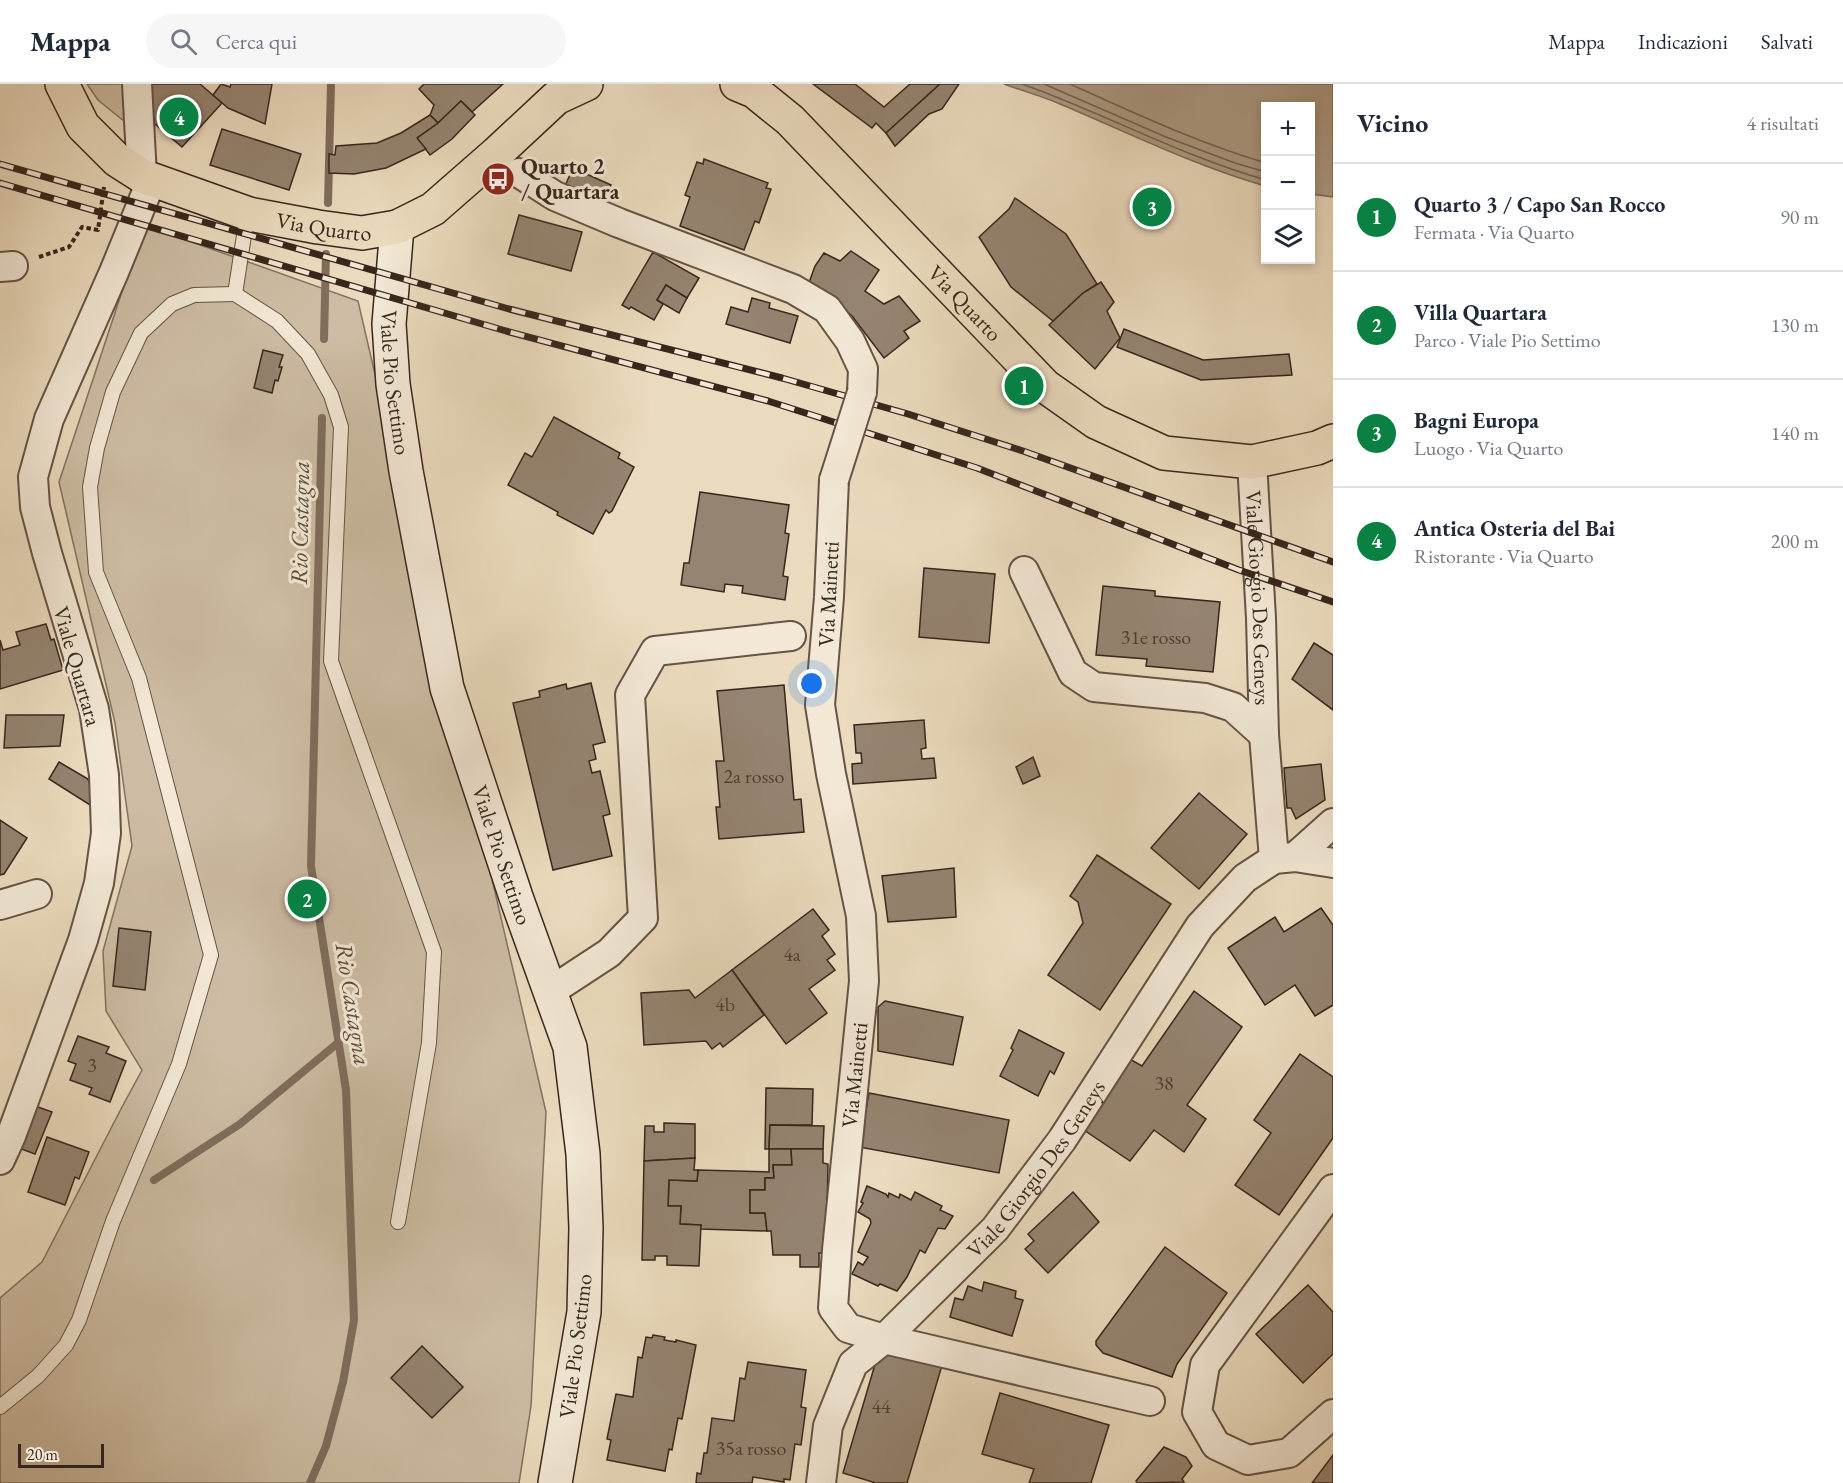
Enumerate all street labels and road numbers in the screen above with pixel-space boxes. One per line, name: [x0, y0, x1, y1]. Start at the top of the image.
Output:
street label: Via Quarto: [274, 205, 373, 248]
street label: Via Quarto: [922, 259, 1009, 348]
street label: Viale Pio Settimo: [374, 309, 417, 457]
street label: Viale Giorgio Des Geneys: [1239, 490, 1277, 706]
street label: Via Mainetti: [811, 540, 846, 648]
street label: Viale Quartara: [47, 603, 108, 730]
street label: Viale Pio Settimo: [465, 781, 539, 929]
street label: Via Mainetti: [835, 1021, 874, 1129]
street label: Viale Giorgio Des Geneys: [960, 1075, 1112, 1264]
street label: Viale Pio Settimo: [552, 1272, 599, 1420]

